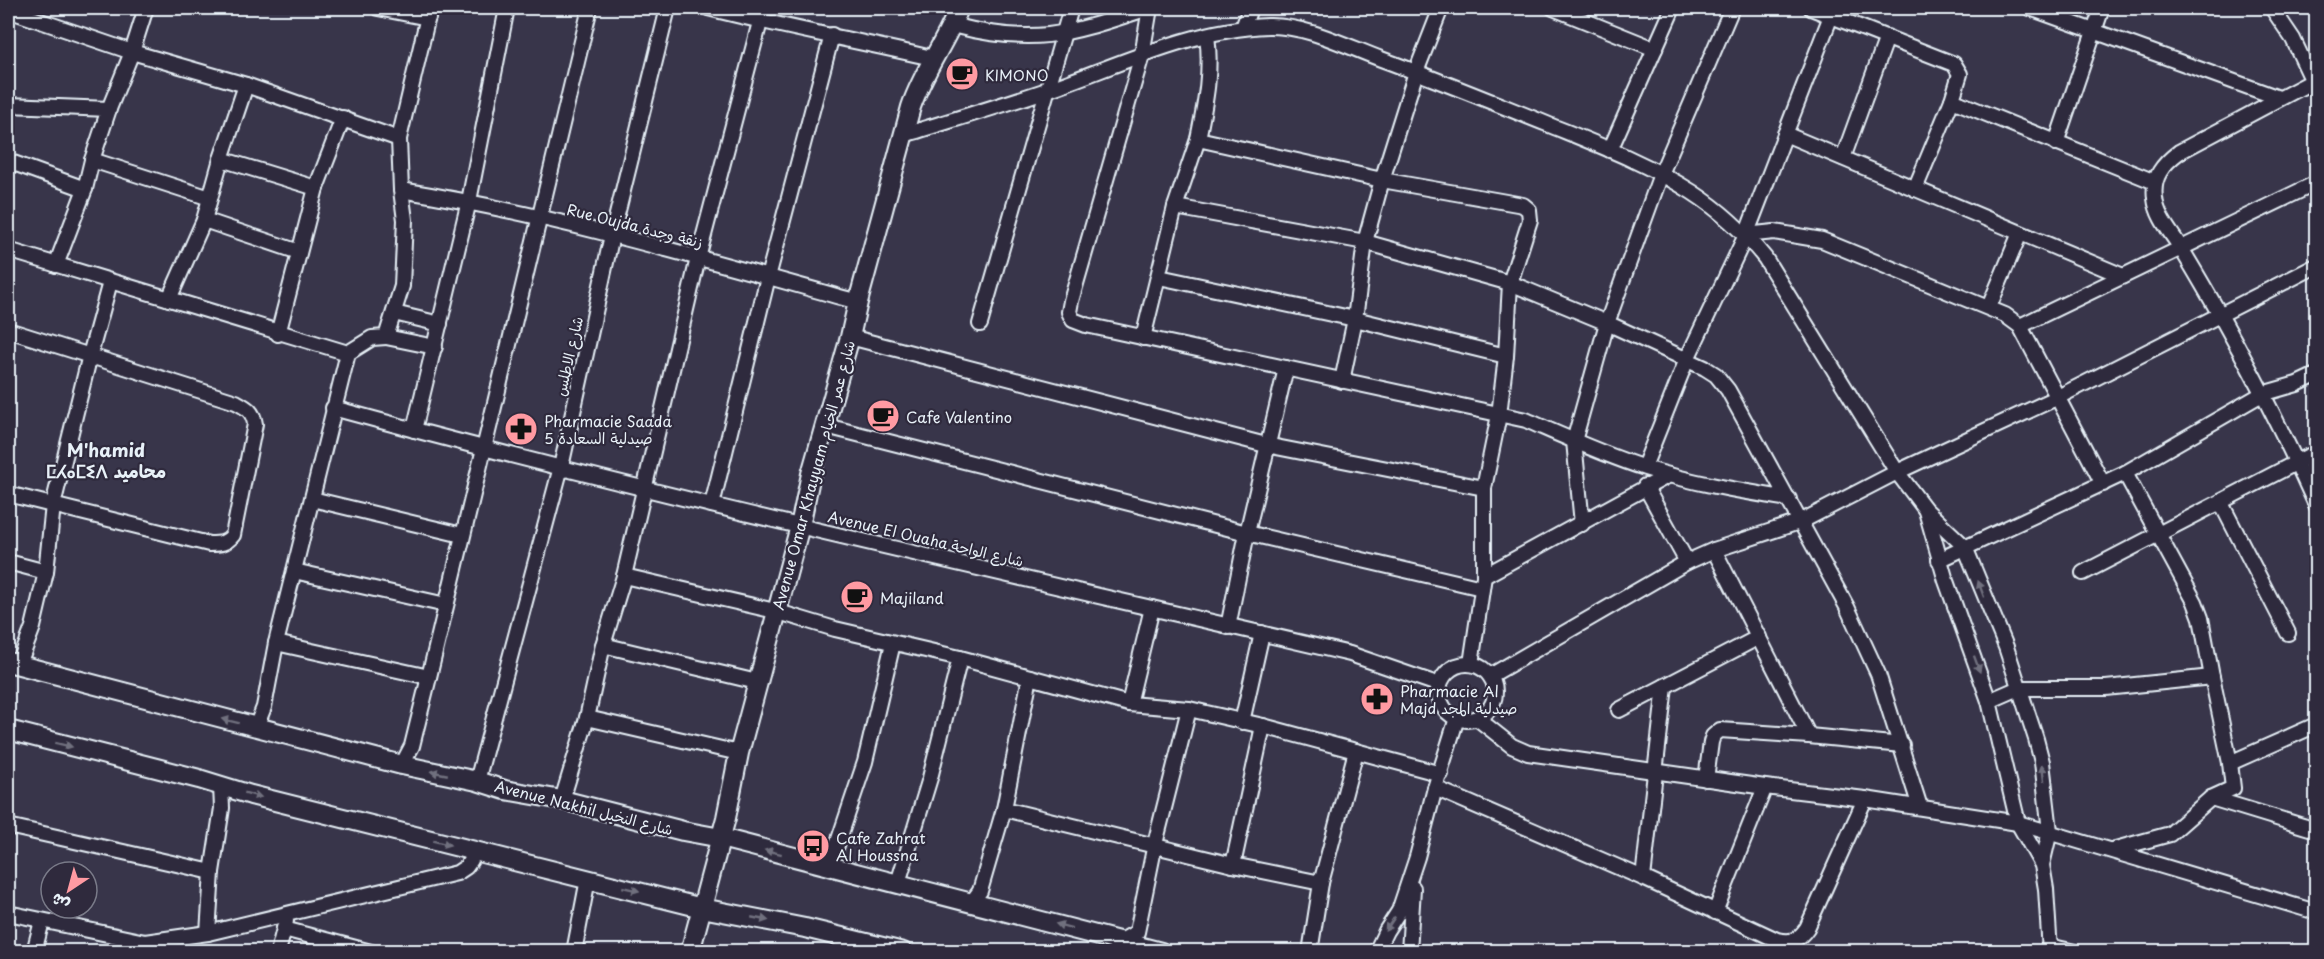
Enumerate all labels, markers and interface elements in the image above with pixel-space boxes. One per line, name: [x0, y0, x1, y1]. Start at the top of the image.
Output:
cafe icon: KIMONO: [944, 56, 980, 92]
place label: KIMONO: [985, 63, 1048, 86]
street label: Rue Oujda زنقة وجدة: [564, 197, 706, 253]
street label: شارع الاطلس: [548, 314, 588, 398]
street label: Avenue Omar Khayyam شارع عمر الخيام: [766, 338, 862, 613]
cafe icon: Cafe Valentino: [865, 398, 901, 434]
place label: Cafe Valentino: [906, 405, 1012, 428]
place label: Pharmacie Saada 5 صيدلية السعادة: [544, 409, 672, 449]
pharmacy icon: Pharmacie Saada 5 صيدلية السعادة: [503, 411, 539, 447]
district label: M'hamid ⵎⵃⴰⵎⵉⴷ محاميد: [46, 436, 166, 484]
street label: Avenue El Ouaha شارع الواحة: [826, 504, 1026, 572]
cafe icon: Majiland: [839, 579, 875, 615]
one-way arrow: [1976, 580, 1986, 598]
place label: Majiland: [880, 586, 944, 609]
one-way arrow: [1972, 655, 1982, 673]
place label: Pharmacie Al Majd صيدلية المجد: [1400, 679, 1517, 719]
pharmacy icon: Pharmacie Al Majd صيدلية المجد: [1359, 681, 1395, 717]
one-way arrow: [221, 715, 239, 725]
one-way arrow: [55, 741, 73, 750]
one-way arrow: [2038, 764, 2048, 783]
one-way arrow: [430, 768, 449, 777]
street label: Avenue Nakhil شارع النخيل: [492, 774, 676, 840]
one-way arrow: [244, 791, 262, 800]
place label: Cafe Zahrat Al Houssna: [836, 826, 926, 866]
bus stop icon: Cafe Zahrat Al Houssna: [795, 828, 831, 864]
one-way arrow: [433, 839, 451, 848]
one-way arrow: [764, 846, 782, 856]
north arrow: [39, 860, 99, 920]
one-way arrow: [622, 885, 640, 895]
text: ش: [45, 888, 74, 918]
one-way arrow: [751, 915, 770, 924]
one-way arrow: [1384, 916, 1396, 932]
one-way arrow: [1054, 921, 1073, 931]

